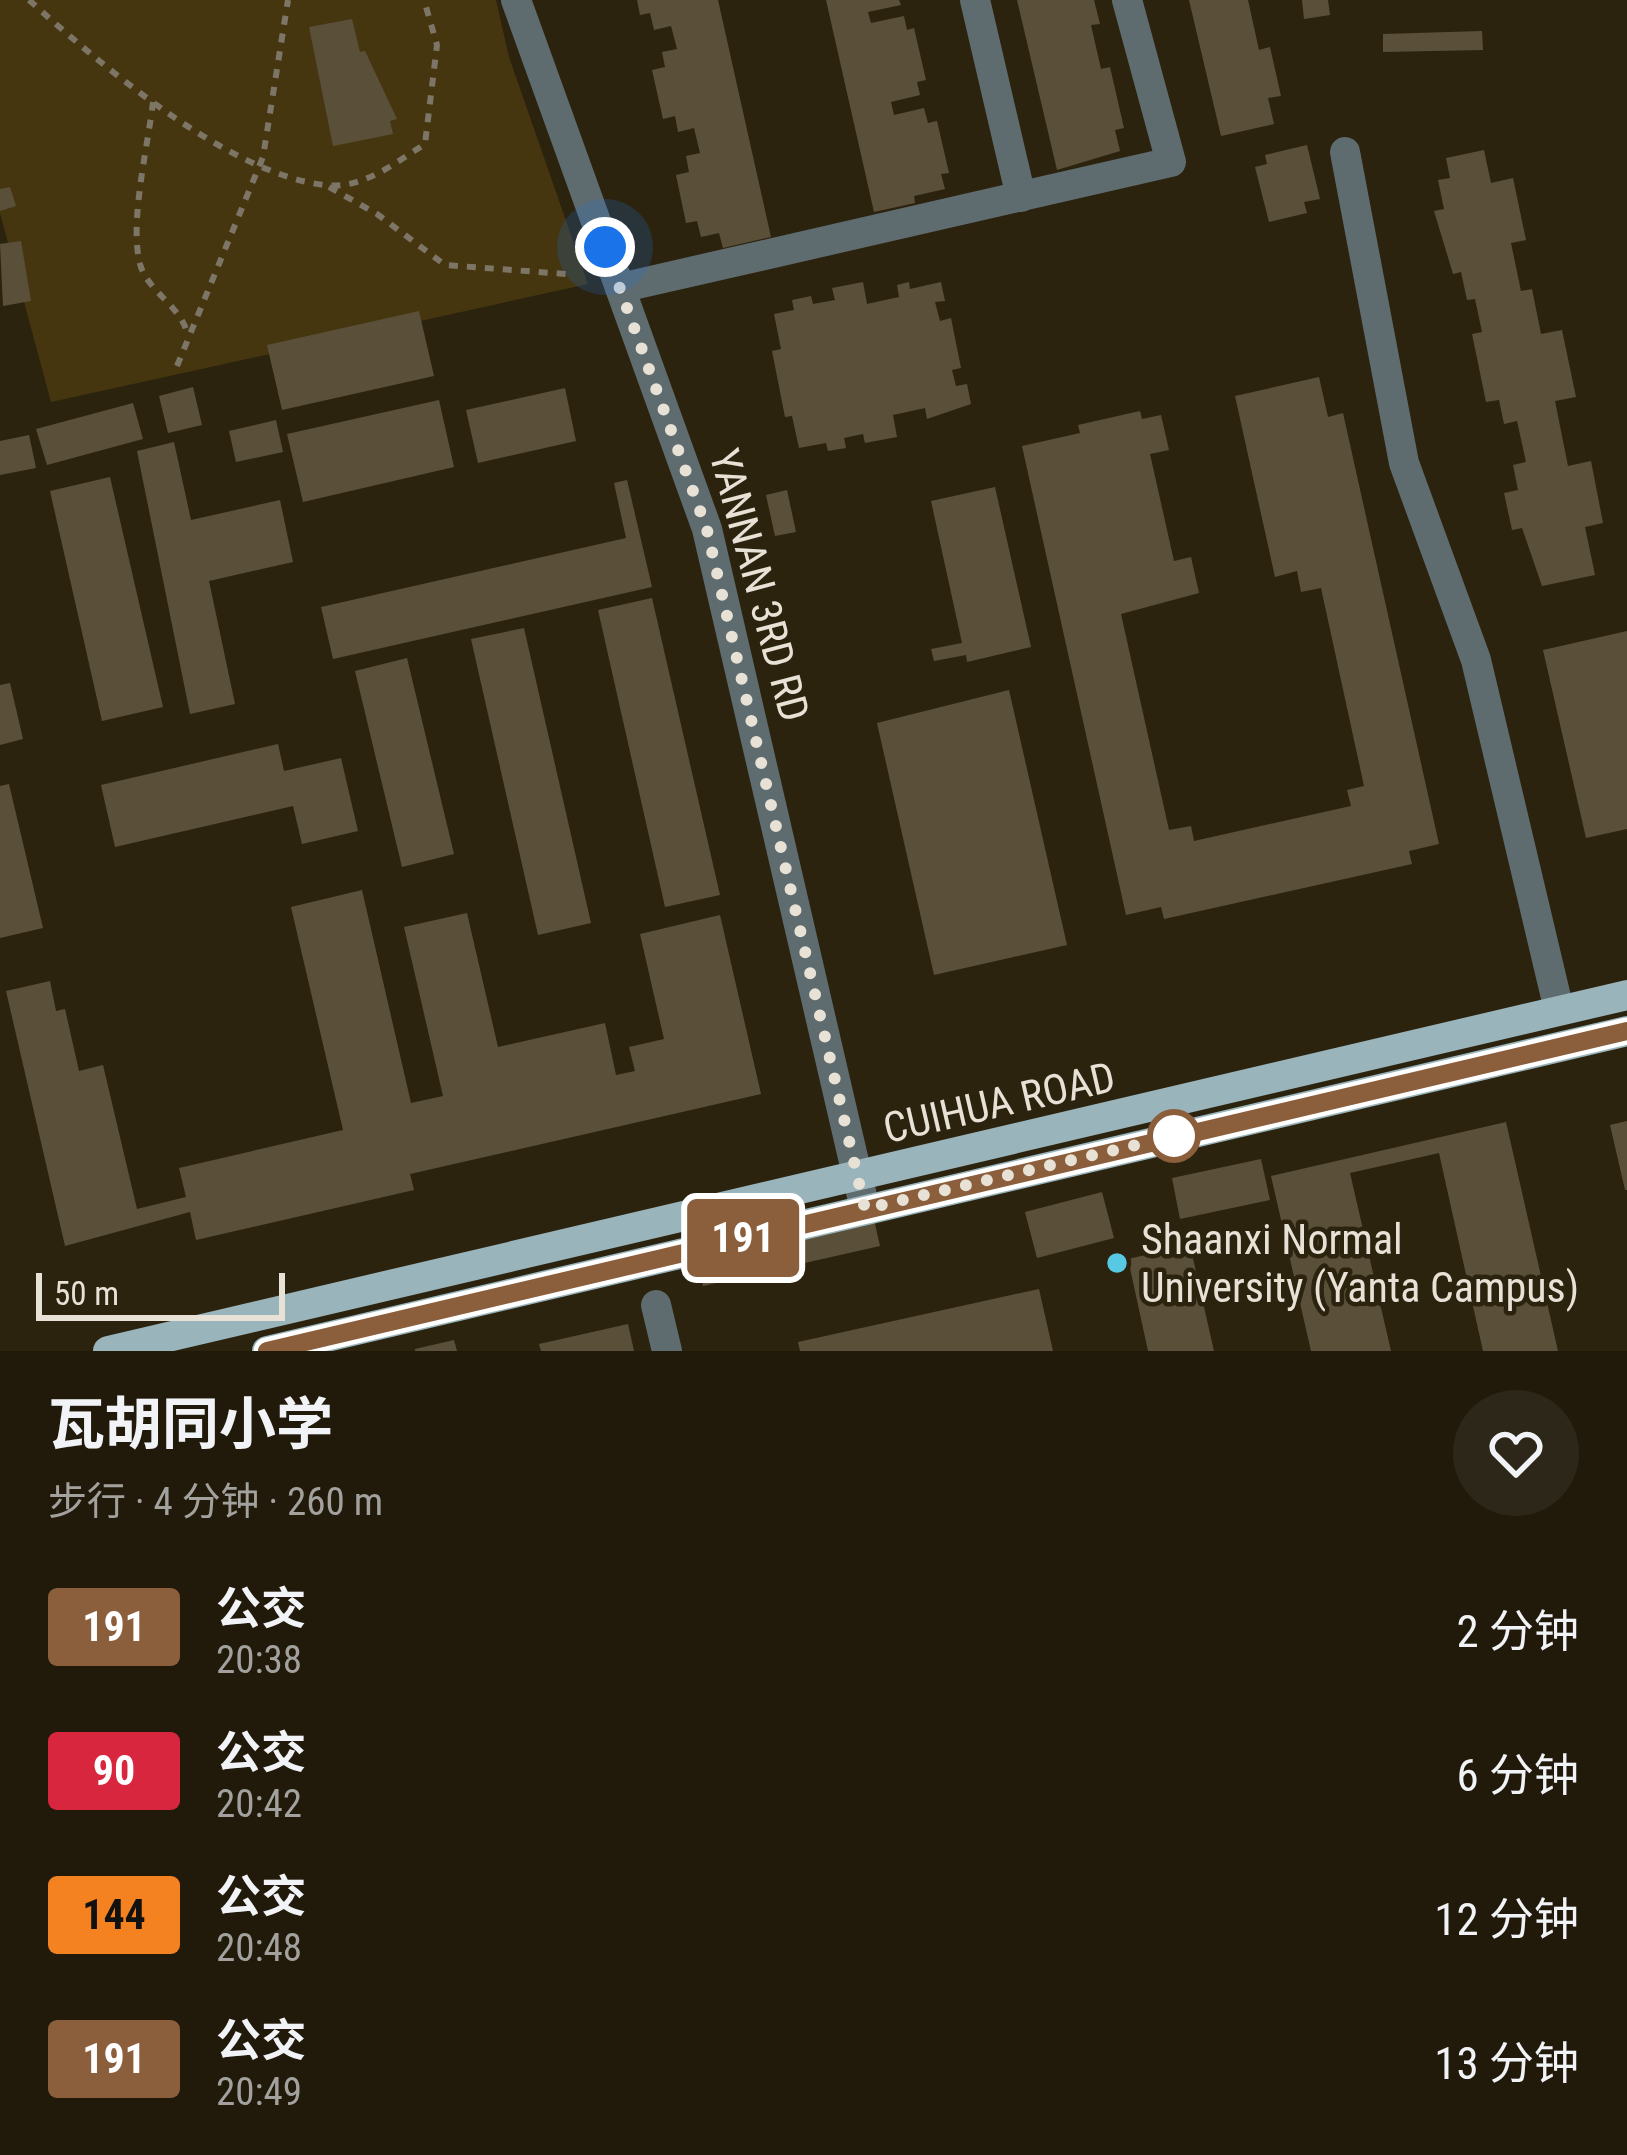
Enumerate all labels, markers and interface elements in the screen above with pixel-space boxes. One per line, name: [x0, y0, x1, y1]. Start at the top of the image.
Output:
your location: [575, 217, 635, 277]
street label: YANNAN 3RD RD: [700, 444, 819, 726]
street label: CUIHUA ROAD: [879, 1052, 1120, 1153]
unlabelled marker: [1149, 1111, 1199, 1161]
line badge: 191: [674, 1199, 812, 1277]
text: 191: [711, 1213, 775, 1262]
place label: Shaanxi Normal University (Yanta Campus): [1141, 1215, 1579, 1312]
marker: Shaanxi Normal University (Yanta Campus): [1104, 1250, 1130, 1276]
scale bar: [36, 1267, 285, 1320]
text: 50 m: [54, 1274, 119, 1313]
button: heart: [1453, 1390, 1579, 1516]
text: 瓦胡同小学: [48, 1391, 333, 1458]
text: 步行 · 4 分钟 · 260 m: [48, 1479, 383, 1525]
text: 公交: [216, 1582, 306, 1635]
text: 191: [82, 1602, 146, 1651]
text: 2 分钟: [1456, 1605, 1579, 1658]
text: 20:38: [216, 1637, 302, 1683]
text: 公交: [216, 1726, 306, 1779]
text: 90: [93, 1746, 135, 1795]
text: 6 分钟: [1456, 1749, 1579, 1802]
text: 20:42: [216, 1781, 302, 1827]
text: 公交: [216, 1870, 306, 1923]
text: 144: [82, 1890, 146, 1939]
text: 12 分钟: [1434, 1893, 1579, 1946]
text: 20:48: [216, 1925, 302, 1971]
text: 公交: [216, 2014, 306, 2067]
text: 191: [82, 2034, 146, 2083]
text: 13 分钟: [1434, 2037, 1579, 2090]
text: 20:49: [216, 2069, 302, 2115]

